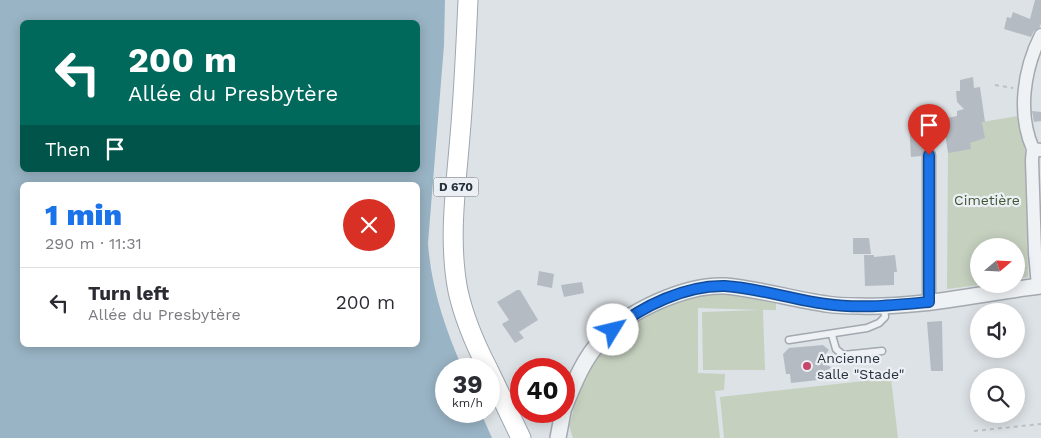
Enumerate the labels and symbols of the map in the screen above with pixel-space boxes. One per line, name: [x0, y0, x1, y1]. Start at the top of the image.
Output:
pin: [908, 104, 950, 155]
road number: D 670: [434, 178, 478, 196]
park label: Cimetière: [954, 192, 1020, 208]
north arrow: [970, 238, 1025, 292]
position arrow: [586, 303, 638, 355]
place label: Ancienne salle "Stade": [817, 350, 904, 382]
speed limit sign: 40: [510, 358, 575, 423]
marker: Ancienne salle "Stade": [801, 360, 813, 372]

